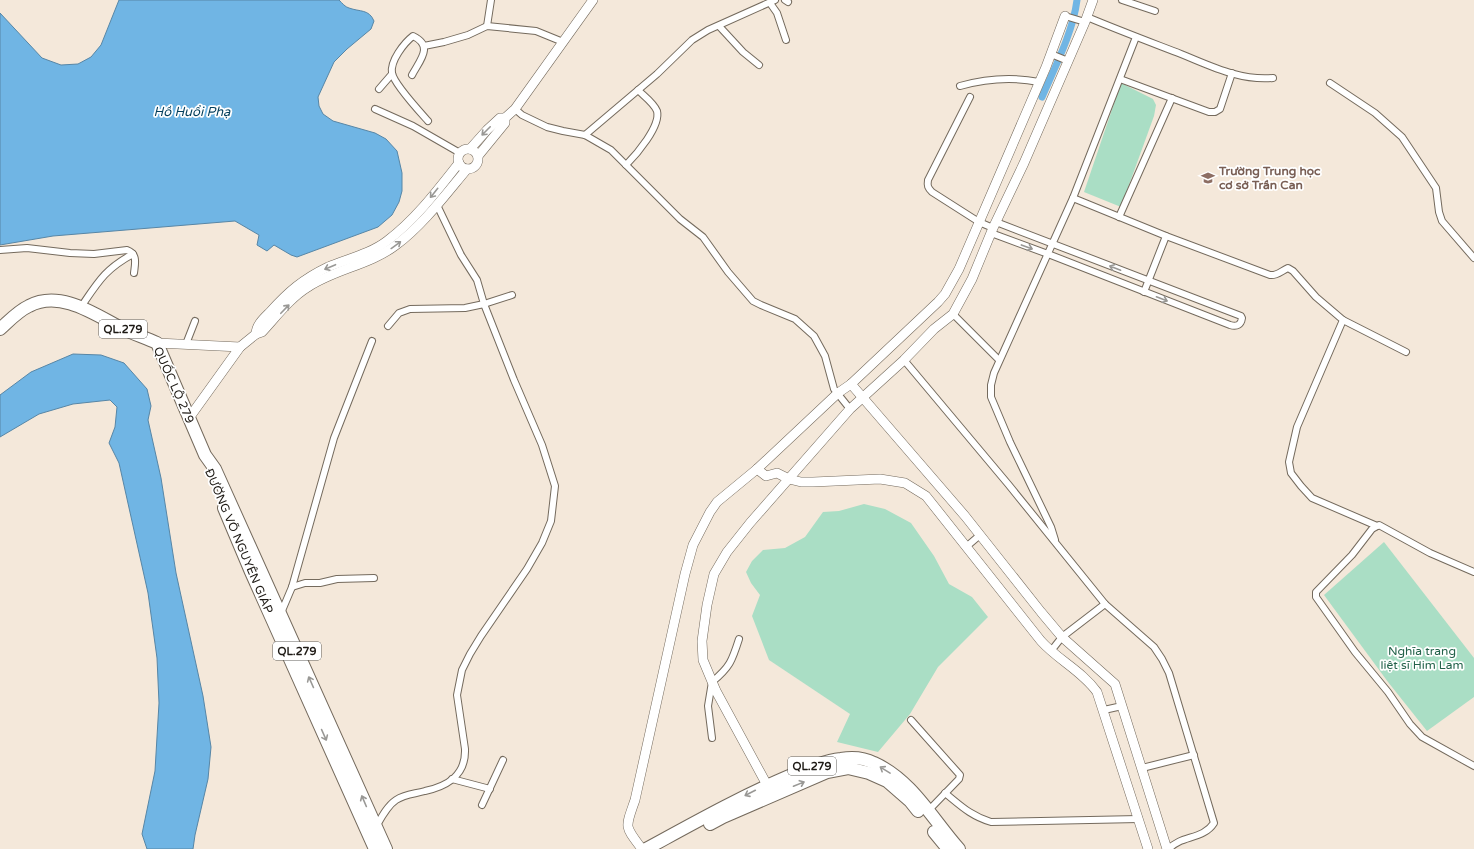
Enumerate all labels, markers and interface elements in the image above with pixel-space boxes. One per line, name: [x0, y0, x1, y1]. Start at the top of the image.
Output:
water label: Hồ Huổi Phạ: [154, 104, 231, 120]
one-way arrow: [481, 126, 491, 136]
place label: Trường Trung học cơ sở Trần Can: [1218, 164, 1321, 192]
school or university icon: Trường Trung học cơ sở Trần Can: [1200, 170, 1216, 186]
one-way arrow: [430, 188, 439, 199]
one-way arrow: [390, 241, 401, 249]
one-way arrow: [1021, 243, 1033, 251]
one-way arrow: [325, 263, 337, 271]
one-way arrow: [1110, 263, 1122, 271]
one-way arrow: [1155, 295, 1167, 303]
one-way arrow: [280, 304, 289, 314]
road number: QL.279: [99, 320, 147, 338]
street label: QUỐC LỘ 279: [151, 344, 197, 426]
street label: ĐƯỜNG VÕ NGUYÊN GIÁP: [202, 466, 276, 616]
road number: QL.279: [273, 642, 321, 660]
park label: Nghĩa trang liệt sĩ Him Lam: [1380, 644, 1464, 672]
one-way arrow: [307, 676, 314, 688]
one-way arrow: [320, 729, 328, 741]
road number: QL.279: [788, 757, 836, 775]
one-way arrow: [879, 765, 891, 773]
one-way arrow: [793, 779, 805, 787]
one-way arrow: [744, 790, 756, 797]
one-way arrow: [360, 795, 367, 807]

